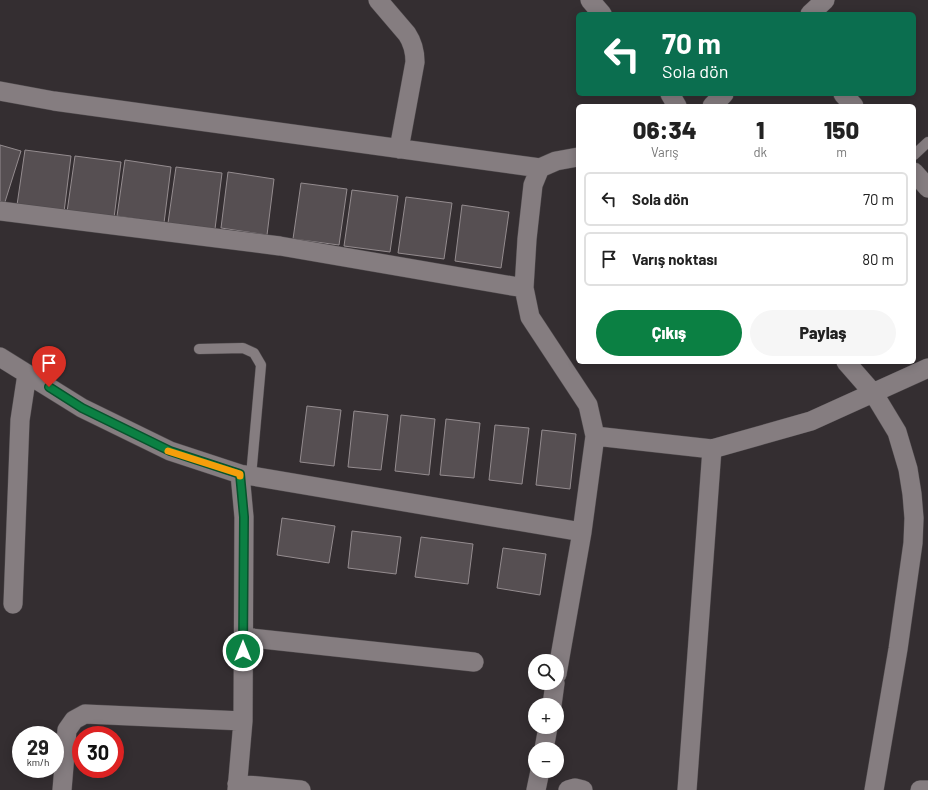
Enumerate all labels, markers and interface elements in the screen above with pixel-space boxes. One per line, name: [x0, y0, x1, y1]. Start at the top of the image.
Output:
text: 70 m: [662, 26, 721, 60]
icon: left: [596, 28, 648, 80]
text: Sola dön: [662, 60, 728, 82]
text: 06:34: [633, 115, 697, 144]
text: 1: [756, 115, 765, 144]
text: 150: [824, 115, 859, 144]
text: Varış: [651, 144, 678, 160]
text: dk: [753, 144, 767, 160]
text: m: [836, 144, 847, 160]
icon: left: [598, 188, 620, 210]
text: Sola dön: [632, 190, 689, 208]
text: 70 m: [863, 190, 894, 208]
icon: arrive: [598, 248, 620, 270]
text: Varış noktası: [632, 250, 717, 268]
text: 80 m: [862, 250, 894, 268]
button: Çıkış: [596, 310, 742, 356]
button: Paylaş: [750, 310, 896, 356]
pin: [32, 346, 66, 387]
icon: arrive: [38, 352, 60, 374]
position arrow: [222, 630, 264, 672]
map controls: [528, 654, 564, 778]
button: search: [528, 654, 564, 690]
button: +: [528, 698, 564, 734]
speed limit sign: 30: [72, 726, 124, 778]
text: 29: [27, 735, 49, 759]
button: −: [528, 742, 564, 778]
text: km/h: [27, 756, 49, 768]

